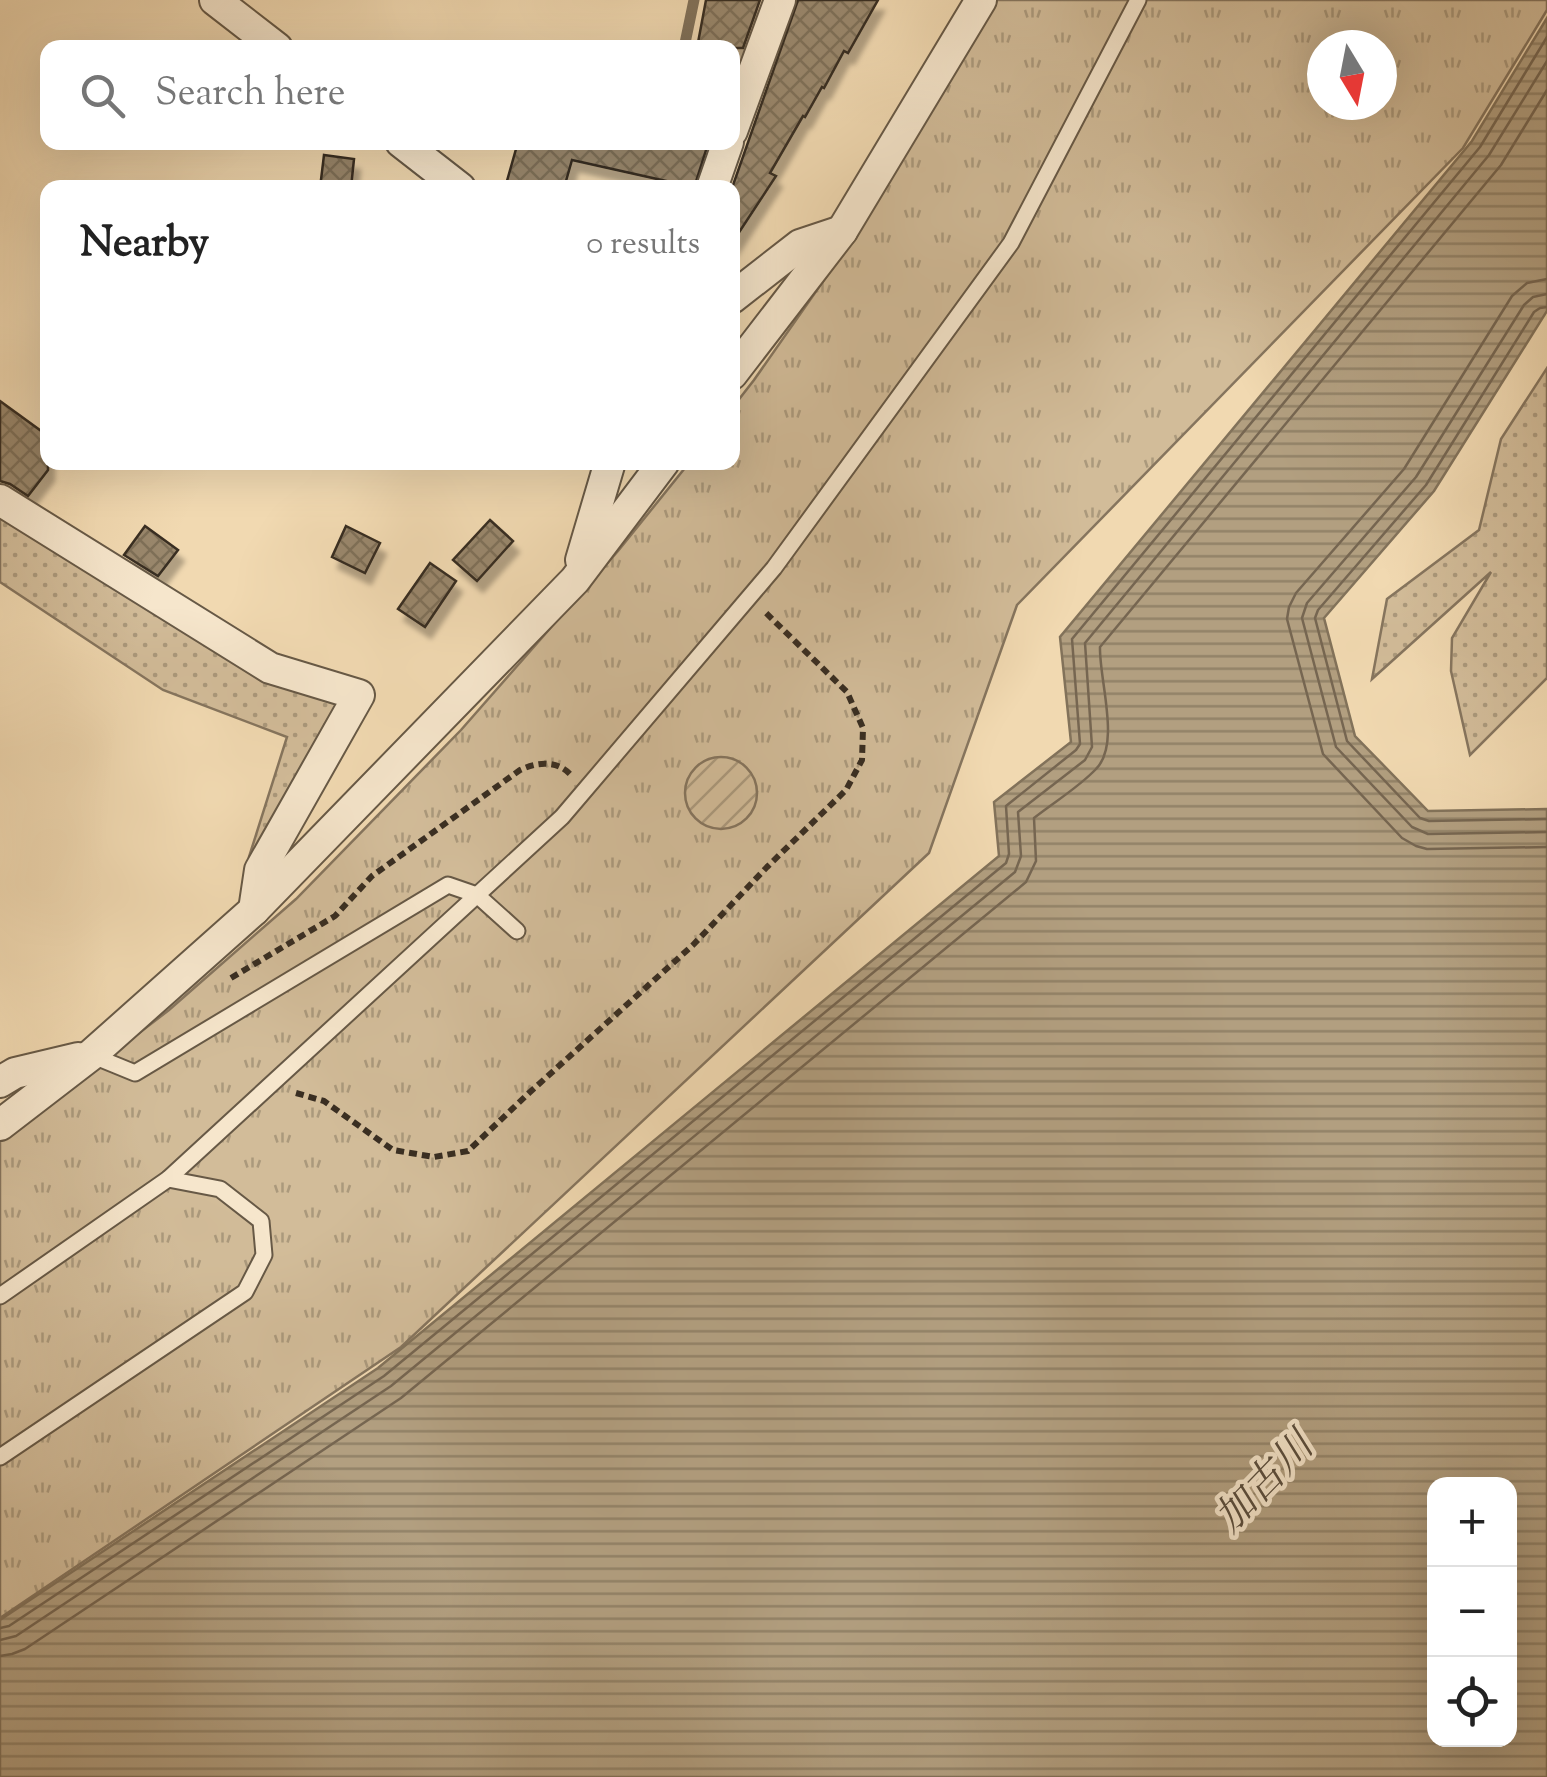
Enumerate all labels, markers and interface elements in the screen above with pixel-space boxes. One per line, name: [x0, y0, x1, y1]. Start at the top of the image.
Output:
north arrow: [1307, 30, 1397, 120]
search box: [40, 40, 740, 150]
icon: search: [75, 68, 130, 123]
text: Search here: [155, 68, 346, 122]
text: Nearby: [80, 215, 209, 275]
text: 0 results: [586, 222, 700, 268]
water label: 加古川: [1204, 1418, 1331, 1547]
map controls: [1427, 1477, 1517, 1747]
button: +: [1427, 1477, 1517, 1567]
button: −: [1427, 1567, 1517, 1657]
button: locate: [1427, 1657, 1517, 1747]

